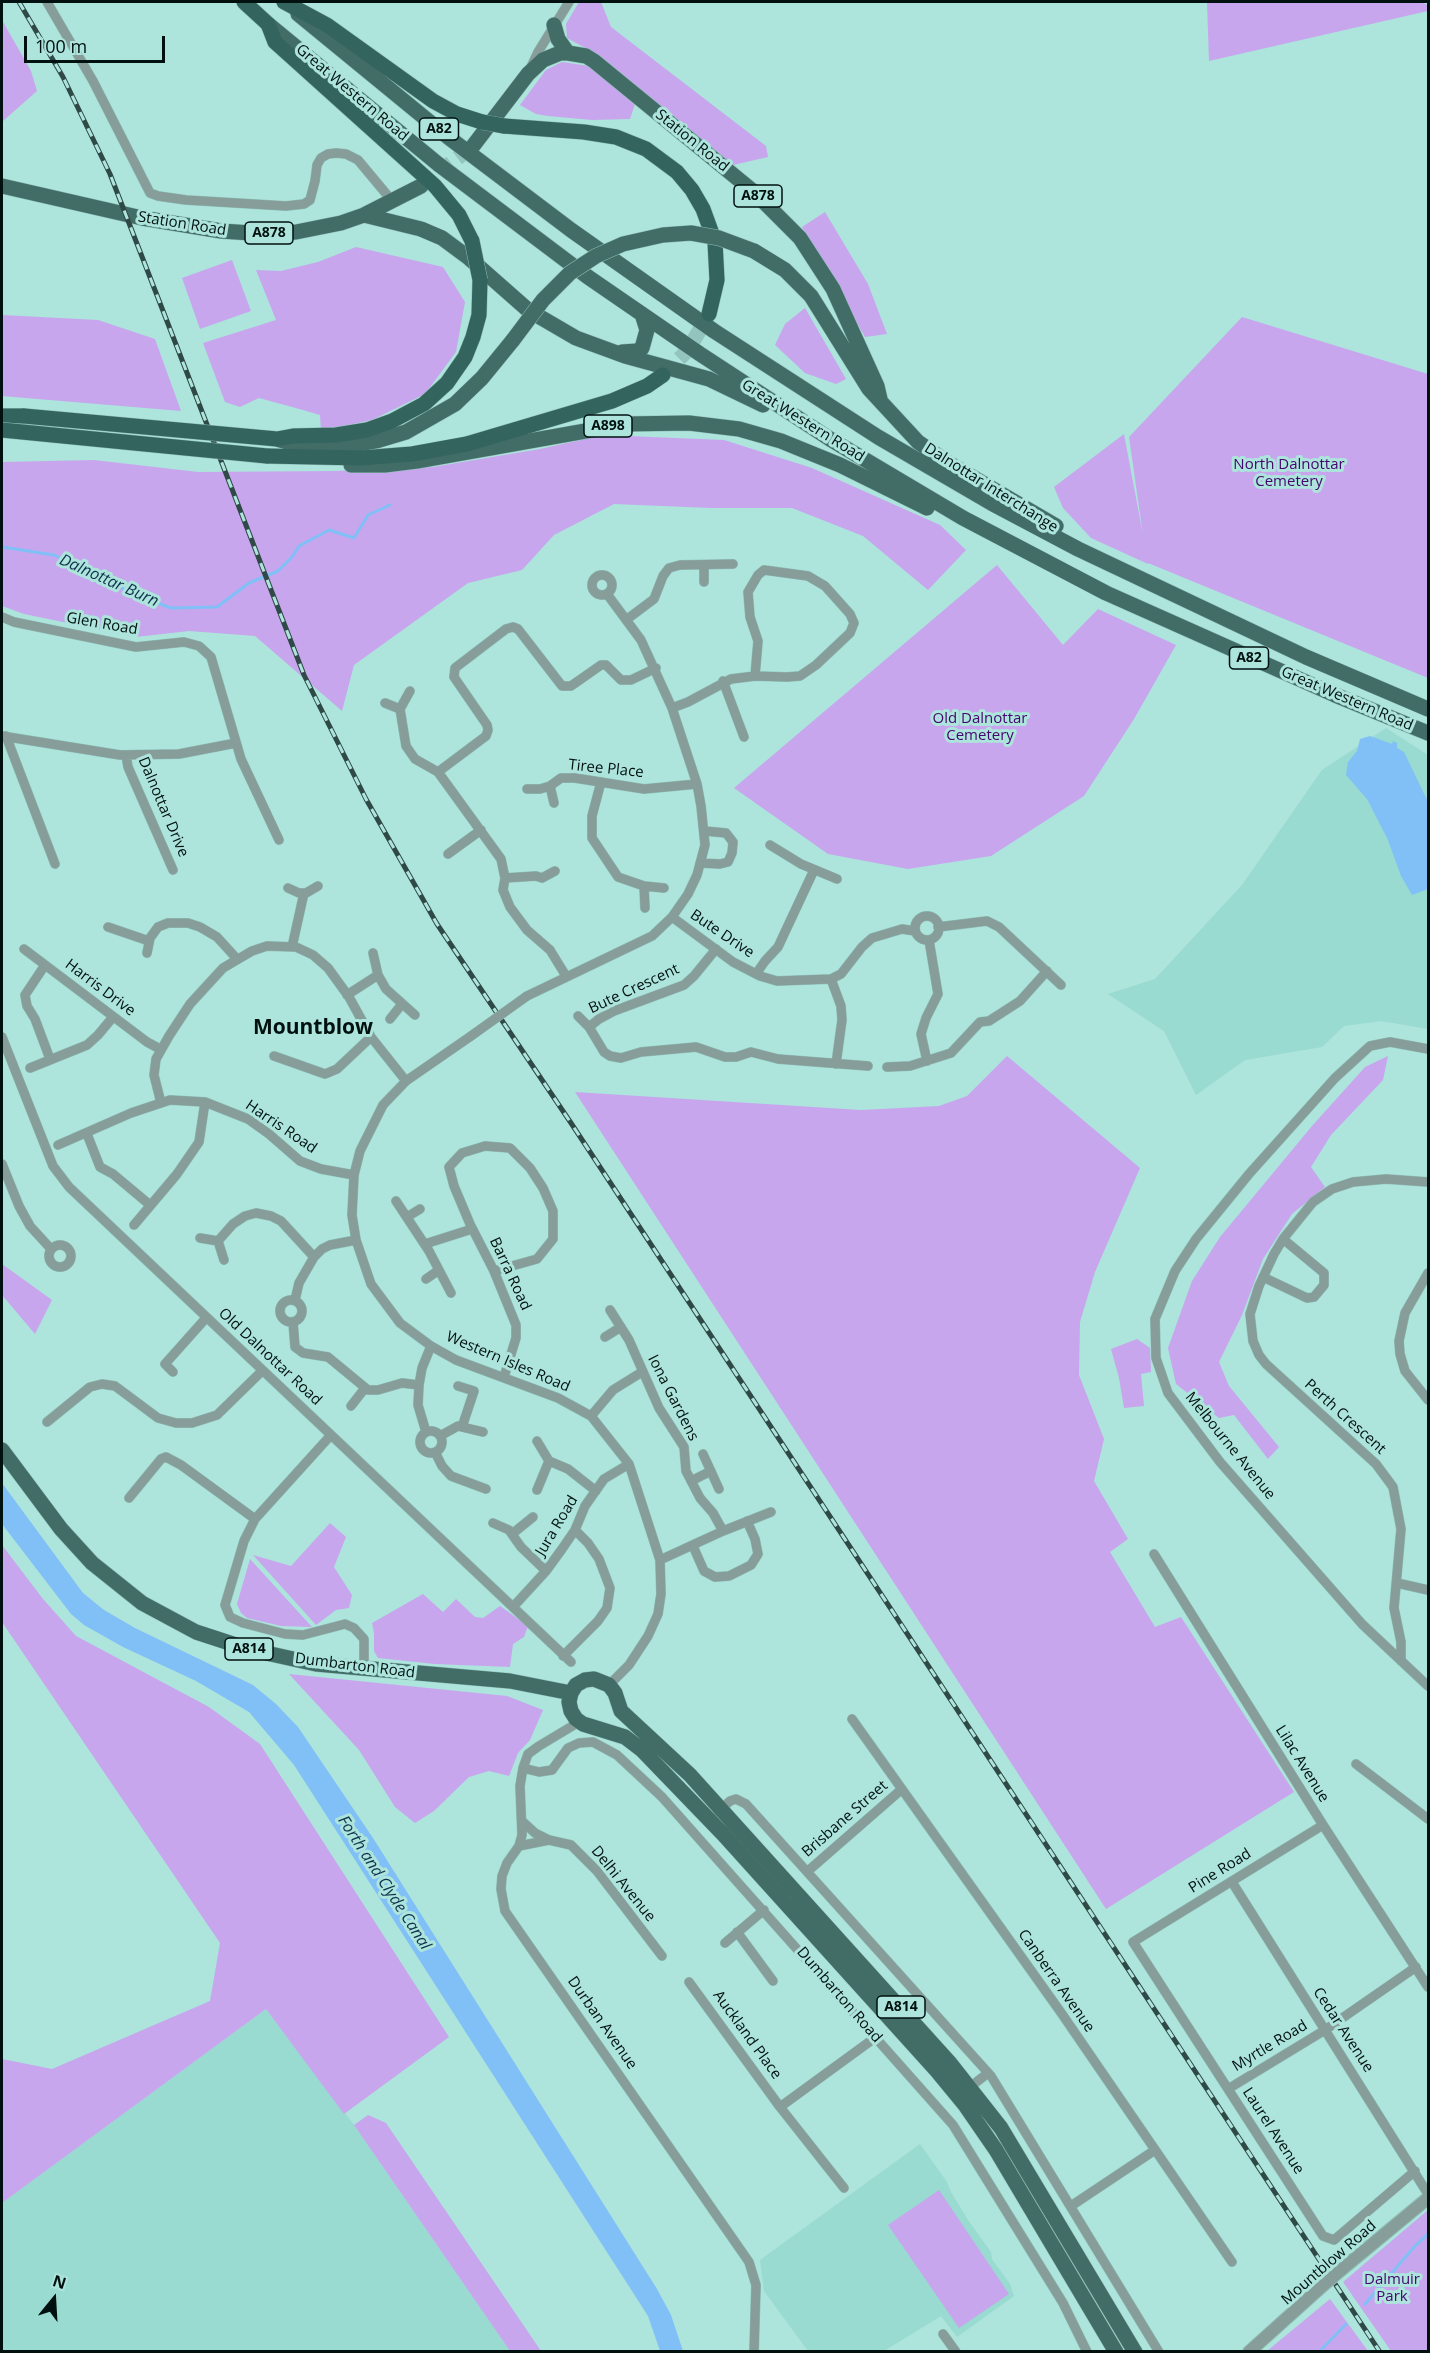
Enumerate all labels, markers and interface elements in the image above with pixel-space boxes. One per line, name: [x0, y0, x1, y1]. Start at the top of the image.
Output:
scale bar: [27, 24, 168, 62]
text: 100 m: [35, 34, 87, 58]
street label: Great Western Road: [292, 41, 412, 145]
street label: Station Road: [652, 106, 732, 176]
road number: A82: [420, 118, 458, 140]
road number: A878: [734, 185, 782, 207]
street label: Station Road: [137, 208, 227, 240]
road number: A878: [245, 222, 293, 244]
street label: Great Western Road: [738, 376, 868, 466]
road number: A898: [584, 415, 632, 437]
street label: Dalnottar Interchange: [921, 440, 1061, 536]
park label: North Dalnottar Cemetery: [1233, 456, 1345, 491]
water label: Dalnottar Burn: [56, 551, 162, 611]
street label: Glen Road: [65, 609, 139, 639]
road number: A82: [1230, 647, 1268, 669]
street label: Great Western Road: [1278, 663, 1416, 735]
park label: Old Dalnottar Cemetery: [933, 710, 1027, 745]
street label: Dalnottar Drive: [134, 754, 192, 860]
street label: Tiree Place: [567, 756, 645, 782]
street label: Bute Drive: [687, 906, 757, 962]
street label: Harris Drive: [61, 956, 139, 1020]
street label: Bute Crescent: [586, 960, 682, 1018]
district label: Mountblow: [253, 1015, 373, 1041]
street label: Harris Road: [242, 1097, 320, 1157]
street label: Barra Road: [485, 1235, 535, 1313]
street label: Old Dalnottar Road: [215, 1305, 325, 1409]
street label: Western Isles Road: [443, 1328, 573, 1396]
street label: Iona Gardens: [644, 1352, 702, 1444]
street label: Perth Crescent: [1301, 1376, 1389, 1458]
street label: Melbourne Avenue: [1181, 1389, 1279, 1503]
street label: Jura Road: [532, 1492, 582, 1560]
road number: A814: [225, 1638, 273, 1660]
street label: Dumbarton Road: [294, 1650, 416, 1682]
street label: Lilac Avenue: [1271, 1722, 1333, 1806]
street label: Brisbane Street: [798, 1777, 892, 1861]
water label: Forth and Clyde Canal: [333, 1812, 435, 1954]
street label: Delhi Avenue: [587, 1843, 659, 1925]
street label: Pine Road: [1185, 1845, 1255, 1897]
street label: Canberra Avenue: [1014, 1926, 1098, 2036]
street label: Dumbarton Road: [793, 1943, 885, 2047]
street label: Durban Avenue: [563, 1973, 641, 2073]
street label: Cedar Avenue: [1309, 1984, 1377, 2076]
street label: Auckland Place: [709, 1987, 785, 2083]
road number: A814: [877, 1996, 925, 2018]
street label: Myrtle Road: [1229, 2017, 1311, 2075]
street label: Laurel Avenue: [1238, 2084, 1308, 2178]
street label: Mountblow Road: [1278, 2217, 1380, 2309]
north arrow: [24, 2269, 84, 2329]
text: N: [50, 2269, 69, 2294]
park label: Dalmuir Park: [1364, 2271, 1420, 2306]

